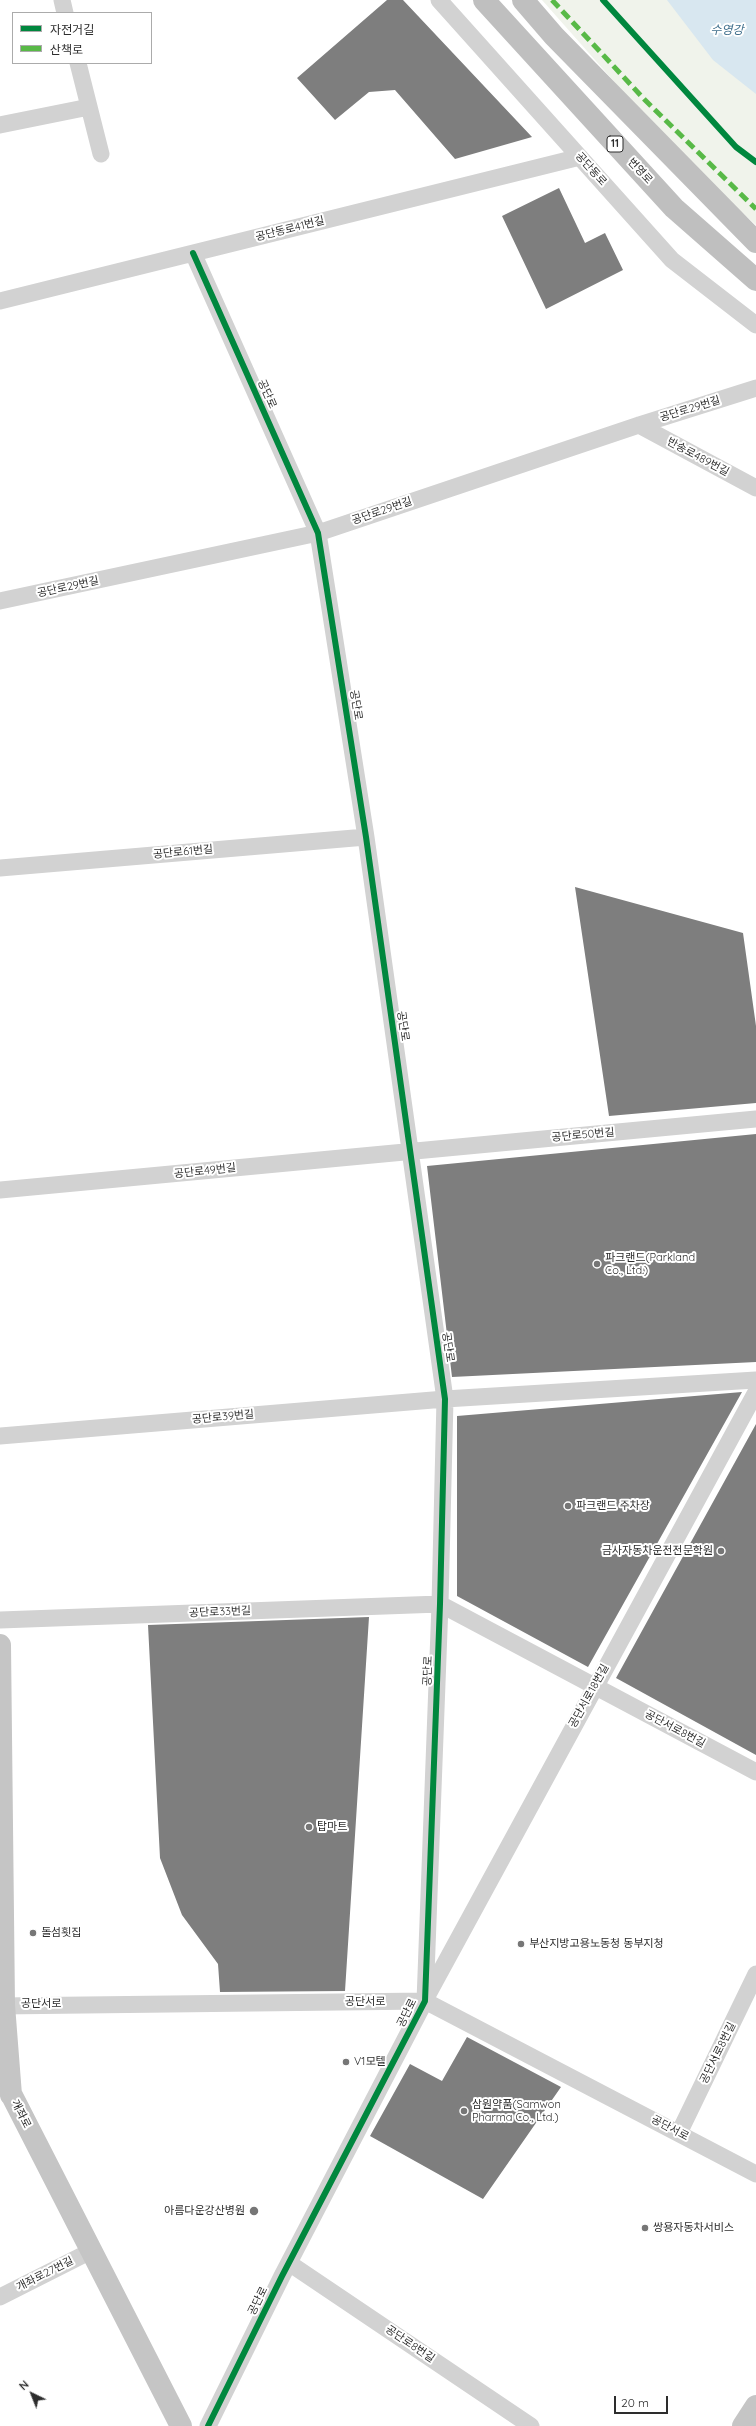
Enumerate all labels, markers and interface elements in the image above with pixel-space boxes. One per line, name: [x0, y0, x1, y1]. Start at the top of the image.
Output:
legend: [12, 12, 152, 64]
text: 자전거길: [50, 22, 94, 37]
water label: 수영강: [710, 23, 744, 37]
text: 산책로: [50, 42, 83, 57]
road number: 11: [607, 136, 623, 152]
street label: 공단동로: [573, 150, 609, 188]
street label: 번영로: [625, 155, 655, 187]
street label: 공단동로41번길: [254, 214, 326, 244]
street label: 공단로: [255, 377, 279, 411]
street label: 공단로29번길: [658, 394, 722, 424]
street label: 반송로489번길: [665, 435, 731, 479]
street label: 공단로29번길: [350, 495, 414, 527]
street label: 공단로29번길: [36, 574, 100, 600]
street label: 공단로: [347, 689, 365, 721]
street label: 공단로61번길: [152, 843, 214, 861]
street label: 공단로: [394, 1010, 412, 1042]
street label: 공단로50번길: [551, 1126, 615, 1144]
street label: 공단로49번길: [173, 1161, 237, 1181]
place label: 파크랜드(Parkland Co., Ltd.): [605, 1251, 695, 1277]
marker: 파크랜드(Parkland Co., Ltd.): [592, 1259, 602, 1269]
street label: 공단로: [439, 1331, 457, 1363]
street label: 공단로39번길: [191, 1408, 255, 1426]
place label: 파크랜드 주차장: [576, 1499, 650, 1513]
marker: 파크랜드 주차장: [563, 1501, 573, 1511]
place label: 금사자동차운전전문학원: [602, 1544, 713, 1558]
marker: 금사자동차운전전문학원: [716, 1546, 726, 1556]
street label: 공단로33번길: [189, 1604, 251, 1620]
street label: 공단로: [421, 1656, 435, 1686]
street label: 공단서로18번길: [566, 1662, 612, 1730]
street label: 공단서로8번길: [642, 1708, 708, 1750]
place label: 탑마트: [317, 1820, 347, 1834]
marker: 탑마트: [304, 1822, 314, 1832]
place label: 돌섬횟집: [41, 1926, 81, 1940]
marker: 돌섬횟집: [28, 1928, 38, 1938]
place label: 부산지방고용노동청 동부지청: [529, 1937, 664, 1951]
marker: 부산지방고용노동청 동부지청: [516, 1939, 526, 1949]
street label: 공단서로: [345, 1995, 385, 2009]
street label: 공단로: [394, 1996, 420, 2030]
street label: 공단서로: [21, 1997, 61, 2011]
street label: 공단서로8번길: [697, 2020, 739, 2086]
place label: V1모텔: [354, 2055, 386, 2069]
marker: V1모텔: [341, 2057, 351, 2067]
street label: 개좌로: [8, 2097, 34, 2131]
place label: 삼원약품(Samwon Pharma Co., Ltd.): [472, 2098, 561, 2124]
marker: 삼원약품(Samwon Pharma Co., Ltd.): [459, 2106, 469, 2116]
street label: 공단서로: [649, 2113, 691, 2143]
place label: 아름다운강산병원: [164, 2204, 245, 2218]
marker: 아름다운강산병원: [248, 2205, 260, 2217]
place label: 쌍용자동차서비스: [653, 2221, 734, 2235]
marker: 쌍용자동차서비스: [640, 2223, 650, 2233]
street label: 개좌로27번길: [14, 2254, 76, 2294]
street label: 공단로: [245, 2284, 271, 2318]
street label: 공단로8번길: [383, 2323, 437, 2365]
north arrow: [12, 2374, 52, 2414]
text: N: [16, 2377, 32, 2393]
scale bar: [616, 2388, 670, 2414]
text: 20 m: [621, 2395, 649, 2410]

